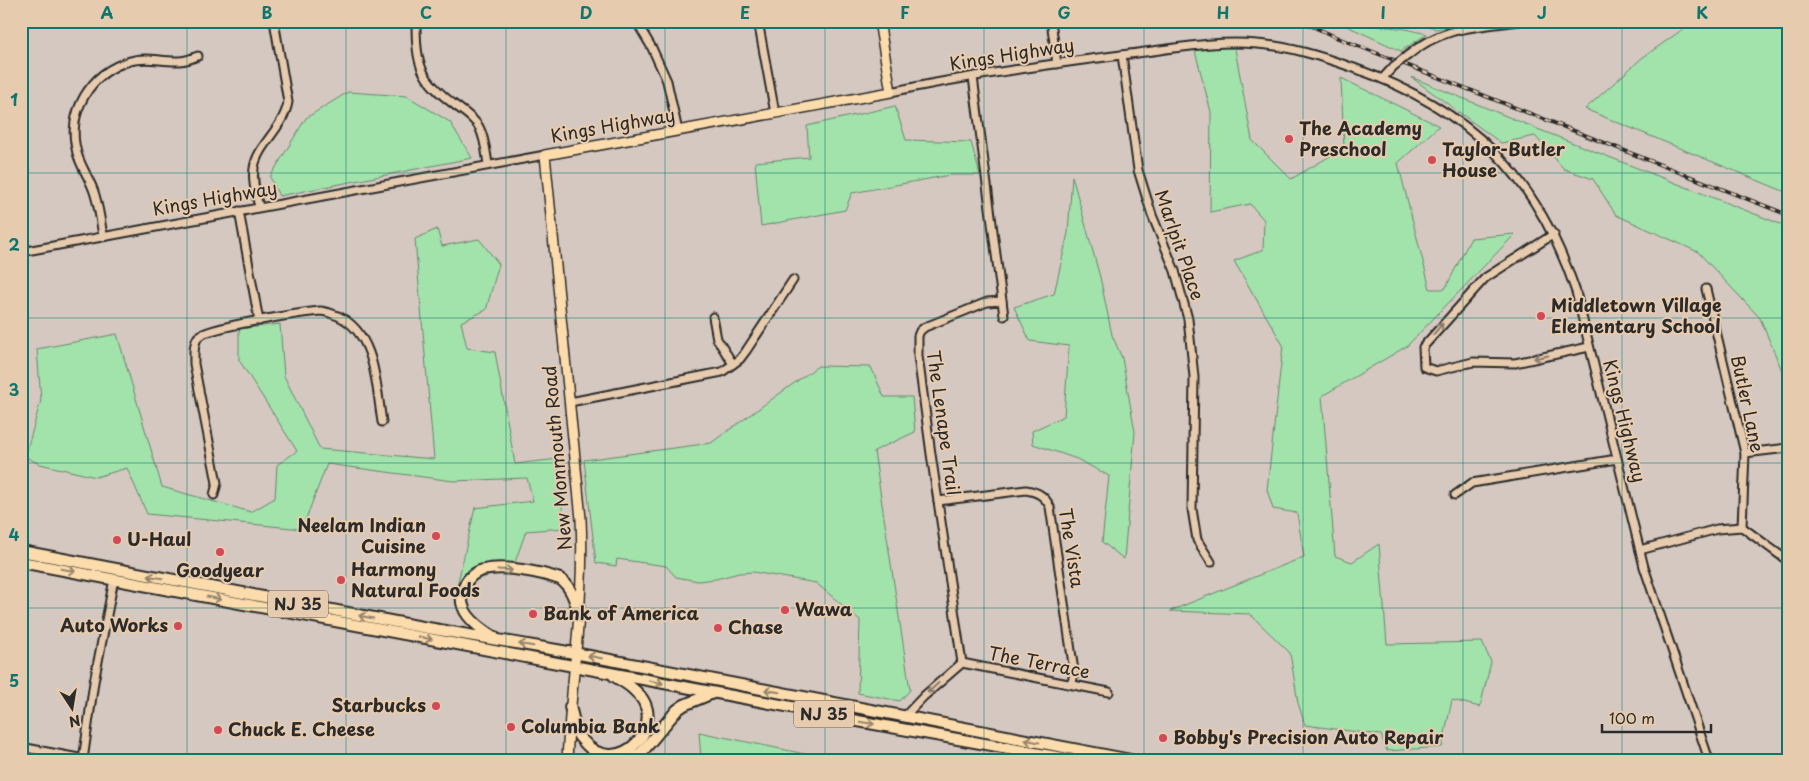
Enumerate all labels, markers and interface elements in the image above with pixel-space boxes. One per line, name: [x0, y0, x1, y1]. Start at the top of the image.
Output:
text: A: [101, 0, 114, 24]
text: B: [262, 0, 273, 24]
text: C: [420, 0, 432, 24]
text: D: [580, 0, 592, 24]
text: E: [740, 0, 750, 24]
text: F: [900, 0, 910, 24]
text: G: [1057, 0, 1071, 24]
text: H: [1217, 0, 1229, 24]
text: I: [1380, 0, 1386, 24]
text: J: [1537, 0, 1547, 24]
text: K: [1696, 0, 1708, 24]
street label: Kings Highway: [948, 30, 1076, 77]
text: 1: [10, 87, 18, 111]
street label: Kings Highway: [548, 100, 677, 149]
place label: The Academy Preschool: [1299, 114, 1422, 162]
marker: The Academy Preschool: [1283, 133, 1295, 145]
place label: Taylor-Butler House: [1442, 135, 1566, 183]
marker: Taylor-Butler House: [1426, 154, 1438, 166]
street label: Kings Highway: [150, 173, 279, 222]
street label: Marlpit Place: [1149, 186, 1212, 303]
text: 2: [8, 232, 20, 256]
place label: Middletown Village Elementary School: [1551, 291, 1722, 339]
marker: Middletown Village Elementary School: [1535, 310, 1547, 322]
one-way arrow: [1432, 323, 1444, 336]
street label: The Lenape Trail: [921, 348, 968, 497]
one-way arrow: [1534, 353, 1550, 363]
street label: Butler Lane: [1725, 353, 1772, 455]
street label: Kings Highway: [1597, 356, 1654, 485]
street label: New Monmouth Road: [535, 364, 578, 552]
text: 3: [9, 377, 19, 401]
street label: The Vista: [1053, 506, 1092, 590]
place label: Neelam Indian Cuisine: [297, 511, 426, 559]
text: 4: [9, 522, 20, 546]
place label: U-Haul: [127, 525, 191, 552]
marker: Neelam Indian Cuisine: [430, 530, 442, 542]
marker: U-Haul: [111, 534, 123, 546]
marker: Goodyear: [214, 546, 226, 558]
place label: Harmony Natural Foods: [351, 555, 480, 603]
place label: Goodyear: [176, 556, 265, 583]
one-way arrow: [59, 565, 75, 575]
one-way arrow: [497, 565, 513, 574]
one-way arrow: [148, 571, 164, 581]
marker: Harmony Natural Foods: [335, 574, 347, 586]
road number: NJ 35: [268, 590, 328, 618]
one-way arrow: [205, 594, 221, 603]
place label: Wawa: [795, 595, 853, 622]
place label: Bank of America: [543, 599, 699, 626]
marker: Wawa: [779, 604, 791, 616]
marker: Bank of America: [527, 608, 539, 620]
place label: Auto Works: [60, 611, 168, 638]
one-way arrow: [359, 611, 375, 621]
place label: Chase: [728, 613, 783, 640]
marker: Auto Works: [172, 620, 184, 632]
marker: Chase: [712, 622, 724, 634]
one-way arrow: [416, 634, 432, 644]
street label: The Terrace: [986, 638, 1092, 685]
one-way arrow: [519, 639, 535, 649]
one-way arrow: [587, 652, 603, 661]
text: 5: [9, 668, 19, 692]
one-way arrow: [647, 677, 663, 687]
one-way arrow: [926, 682, 939, 694]
north arrow: [48, 684, 98, 734]
one-way arrow: [764, 686, 780, 696]
place label: Starbucks: [332, 691, 426, 718]
marker: Starbucks: [430, 700, 442, 712]
road number: NJ 35: [794, 701, 854, 728]
scale bar: [1602, 701, 1710, 733]
text: 100 m: [1609, 706, 1655, 729]
text: N: [67, 710, 82, 733]
place label: Columbia Bank: [521, 712, 660, 739]
place label: Chuck E. Cheese: [228, 715, 375, 742]
one-way arrow: [859, 718, 875, 728]
marker: Columbia Bank: [505, 721, 517, 733]
place label: Bobby's Precision Auto Repair: [1173, 723, 1444, 750]
marker: Chuck E. Cheese: [212, 724, 224, 736]
marker: Bobby's Precision Auto Repair: [1157, 732, 1169, 744]
one-way arrow: [1024, 735, 1040, 745]

